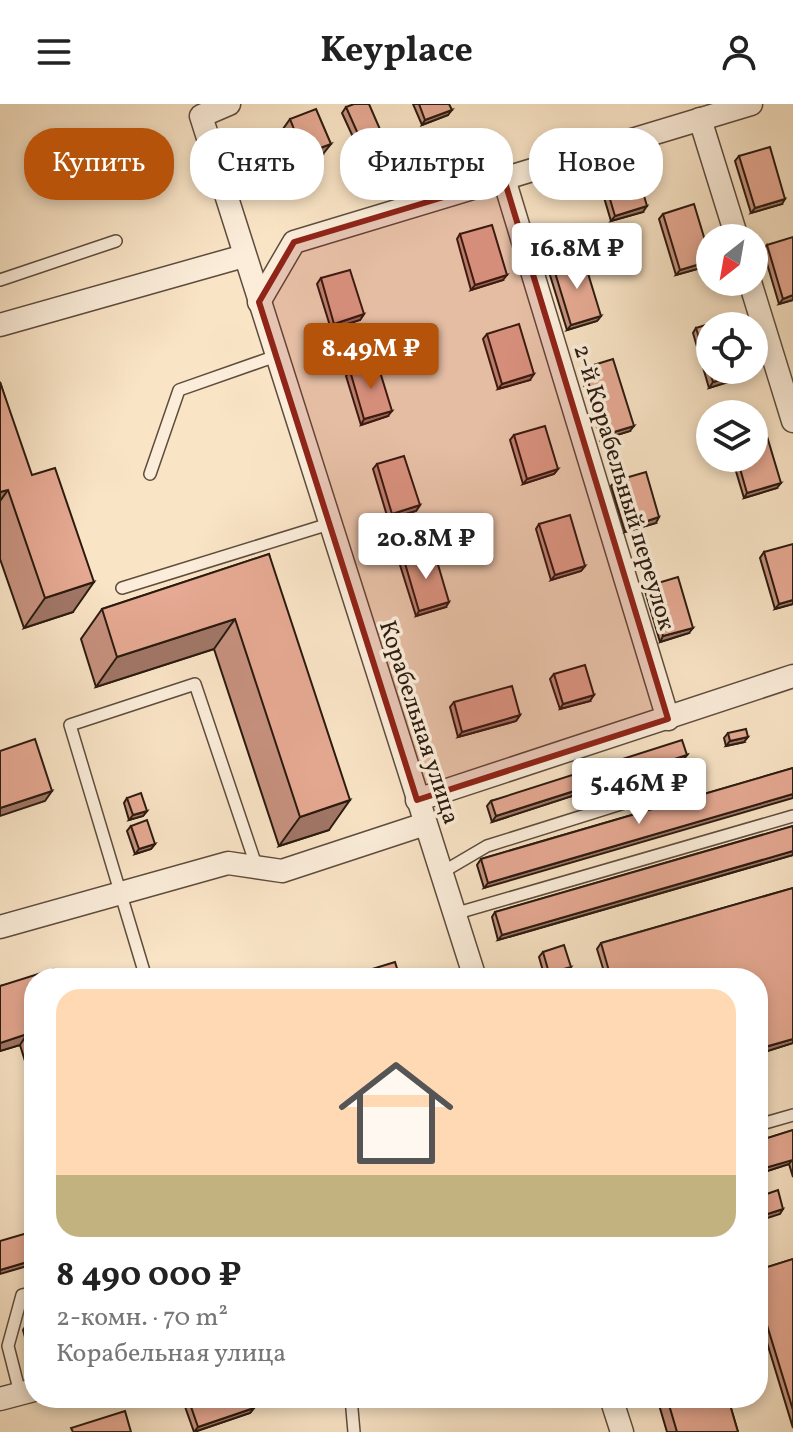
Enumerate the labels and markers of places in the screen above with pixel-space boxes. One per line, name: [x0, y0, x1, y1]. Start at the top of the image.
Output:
pin: 16.8M ₽: [503, 223, 651, 291]
pin: 8.49M ₽: [297, 323, 445, 391]
pin: 20.8M ₽: [352, 513, 500, 581]
pin: 5.46M ₽: [565, 758, 713, 826]

